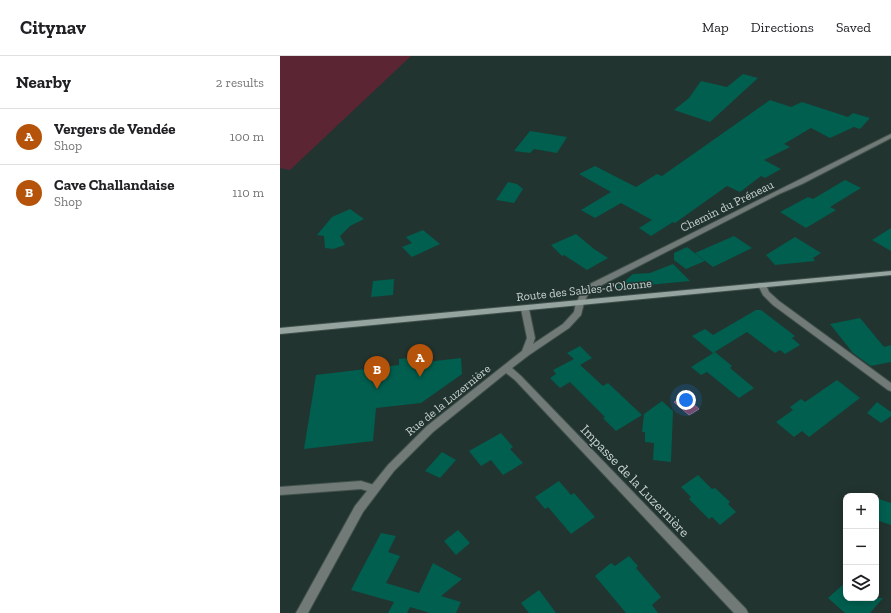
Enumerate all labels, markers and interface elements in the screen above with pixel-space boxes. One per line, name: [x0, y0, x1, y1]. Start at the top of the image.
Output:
text: Citynav: [20, 16, 86, 39]
text: Map: [702, 19, 729, 36]
text: Directions: [751, 19, 814, 36]
text: Saved: [836, 19, 871, 36]
text: Nearby: [16, 72, 71, 92]
text: 2 results: [216, 75, 264, 90]
text: Vergers de Vendée: [54, 120, 175, 138]
text: A: [25, 129, 33, 144]
text: 100 m: [230, 129, 264, 144]
text: Shop: [54, 138, 82, 153]
text: Cave Challandaise: [54, 176, 174, 194]
street label: Chemin du Préneau: [678, 177, 776, 235]
text: B: [25, 185, 33, 200]
text: 110 m: [232, 185, 264, 200]
text: Shop: [54, 194, 82, 209]
street label: Route des Sables-d'Olonne: [516, 276, 653, 304]
pin: A: [407, 344, 433, 377]
pin: B: [364, 356, 390, 389]
street label: Rue de la Luzernière: [403, 361, 494, 439]
your location: [676, 390, 696, 410]
street label: Impasse de la Luzernière: [577, 421, 693, 541]
map controls: [843, 493, 879, 601]
button: +: [843, 493, 879, 529]
button: −: [843, 529, 879, 565]
button: layers: [843, 565, 879, 601]

